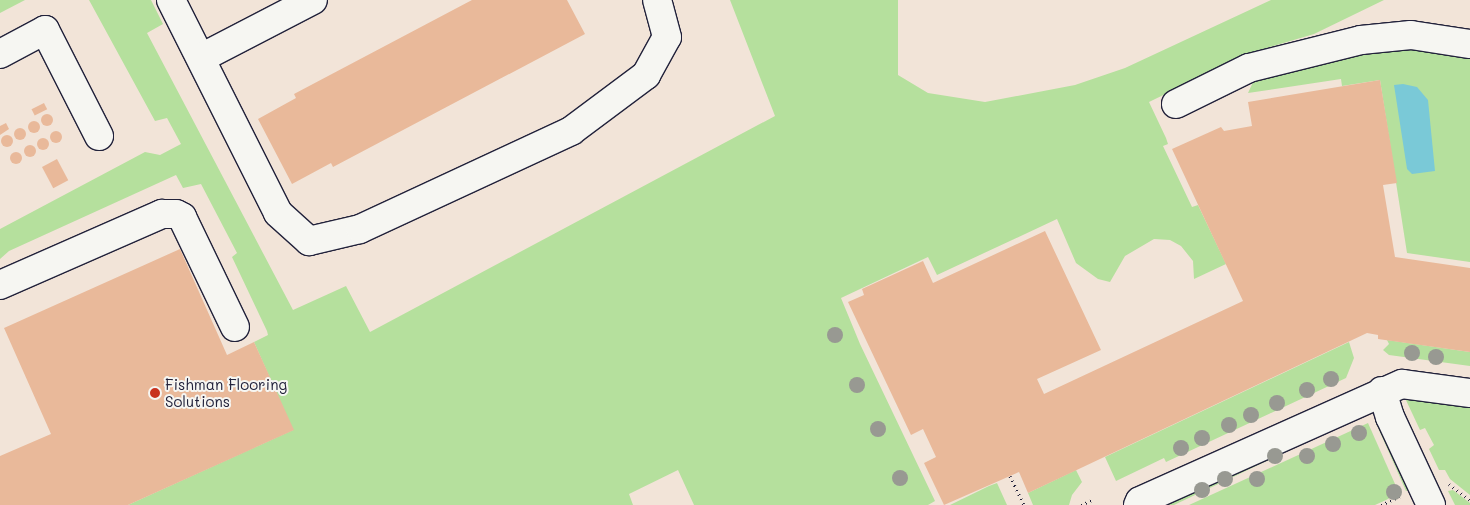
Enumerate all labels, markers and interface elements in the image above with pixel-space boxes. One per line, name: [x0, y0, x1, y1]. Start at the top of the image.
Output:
place label: Fishman Flooring Solutions: [165, 375, 287, 410]
marker: Fishman Flooring Solutions: [149, 387, 161, 399]

